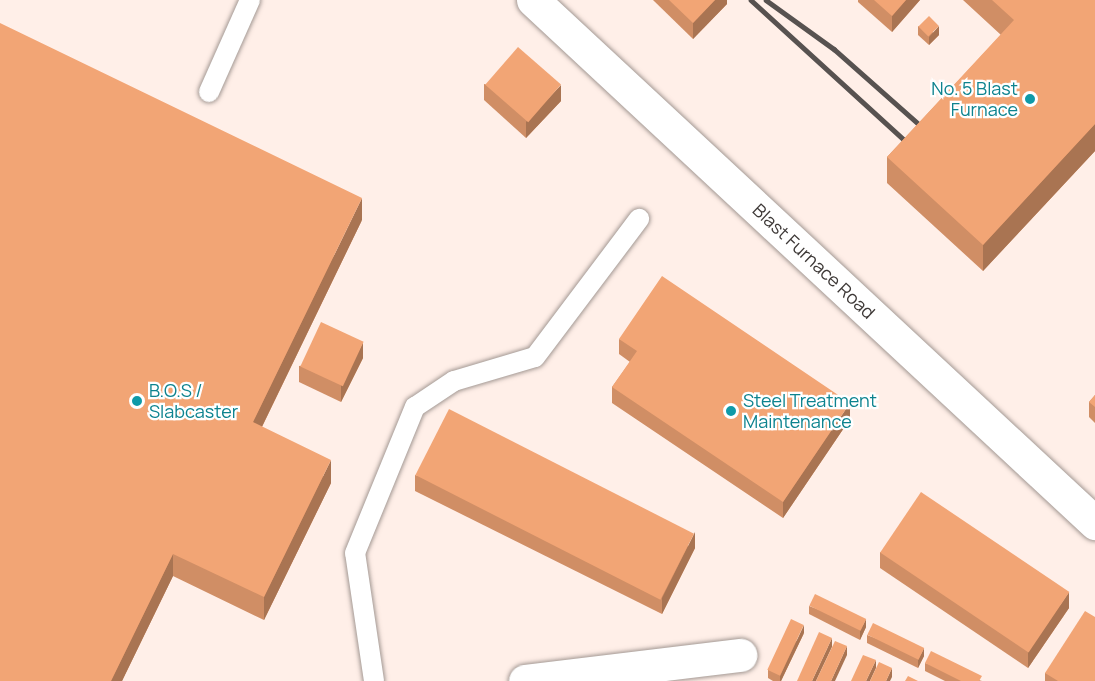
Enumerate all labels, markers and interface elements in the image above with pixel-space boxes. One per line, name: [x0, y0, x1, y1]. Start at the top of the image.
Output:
place label: No. 5 Blast Furnace: [931, 78, 1018, 121]
marker: No. 5 Blast Furnace: [1023, 92, 1037, 106]
street label: Blast Furnace Road: [749, 199, 879, 323]
place label: B.O.S / Slabcaster: [149, 380, 238, 422]
place label: Steel Treatment Maintenance: [743, 390, 877, 432]
marker: B.O.S / Slabcaster: [130, 394, 144, 408]
marker: Steel Treatment Maintenance: [724, 404, 738, 418]

